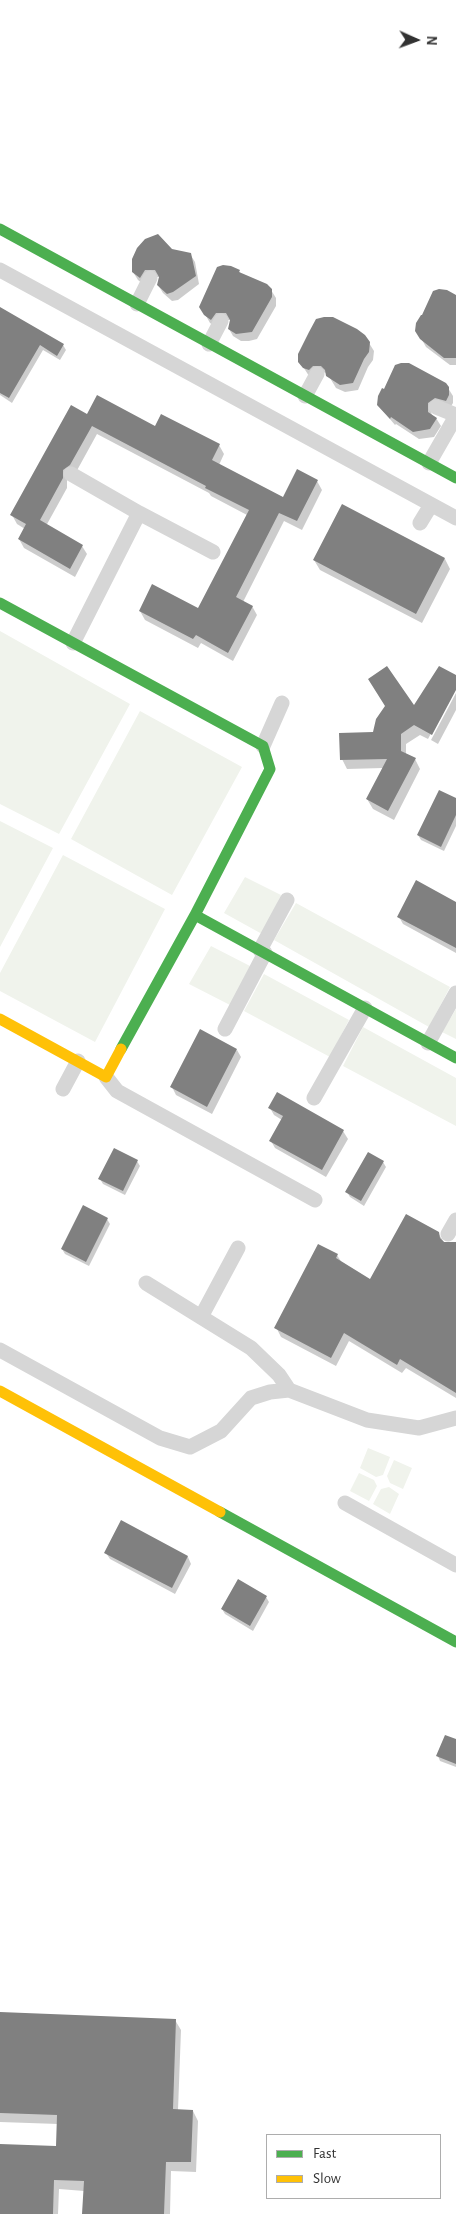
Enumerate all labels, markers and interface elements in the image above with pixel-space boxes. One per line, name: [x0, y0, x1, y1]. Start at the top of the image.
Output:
north arrow: [391, 15, 441, 65]
text: N: [424, 35, 438, 46]
legend: [266, 2134, 441, 2199]
text: Fast: [313, 2146, 336, 2161]
text: Slow: [313, 2171, 341, 2186]

